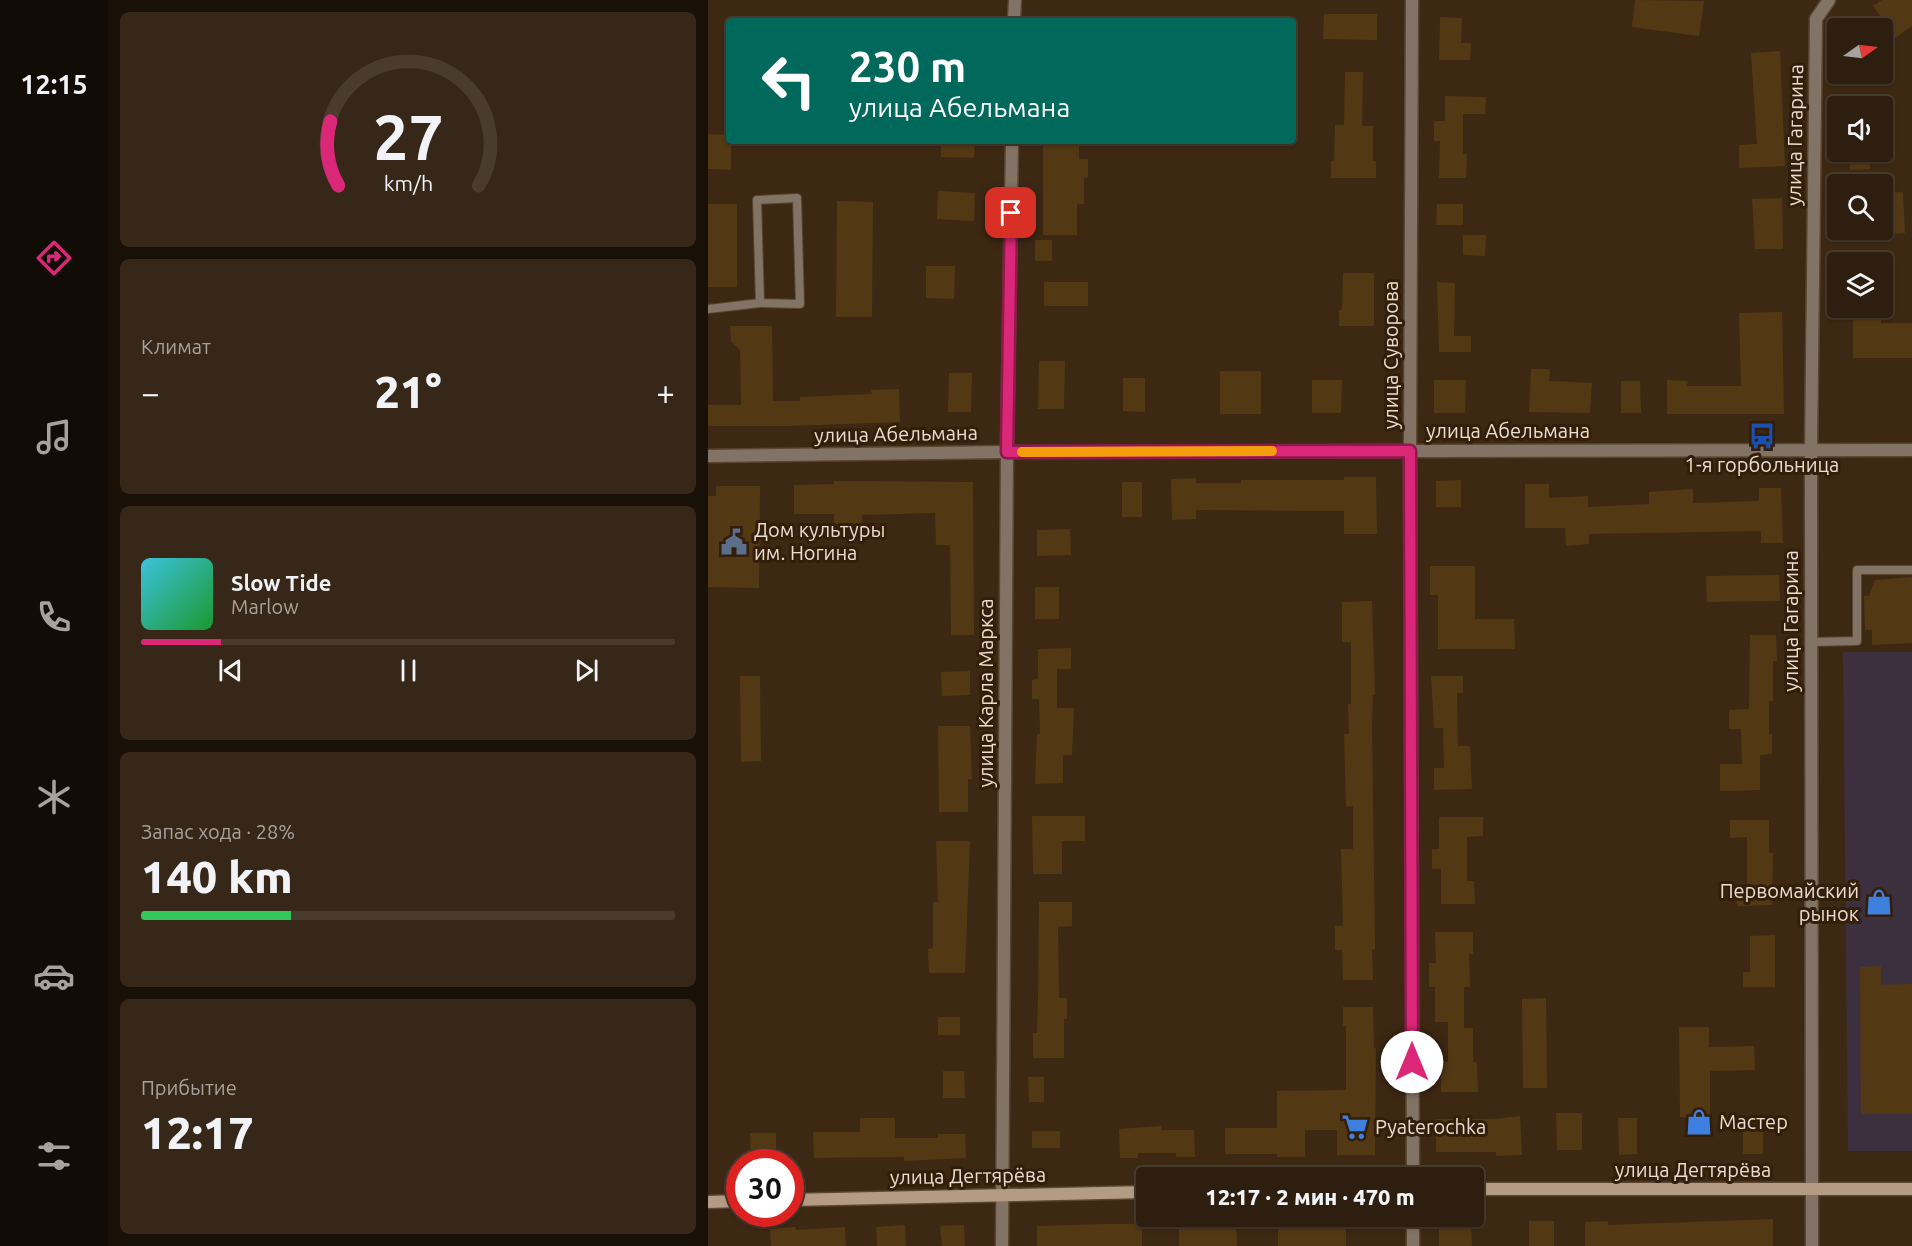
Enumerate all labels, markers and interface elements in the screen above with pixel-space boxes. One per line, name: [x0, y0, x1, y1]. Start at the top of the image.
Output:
north arrow: [1827, 18, 1893, 84]
map controls: [1827, 18, 1893, 318]
icon: left: [750, 42, 828, 120]
text: 230 m: [849, 43, 966, 90]
street label: улица Гагарина: [1782, 64, 1807, 206]
text: 12:15: [20, 69, 88, 99]
text: улица Абельмана: [849, 92, 1070, 122]
button: sound: [1827, 96, 1893, 162]
text: 27: [373, 103, 443, 173]
text: km/h: [383, 172, 433, 196]
button: search: [1827, 174, 1893, 240]
pin: [985, 187, 1036, 238]
icon: arrive: [994, 196, 1027, 229]
icon: directions: [33, 237, 75, 279]
button: layers: [1827, 252, 1893, 318]
street label: улица Суворова: [1379, 281, 1402, 429]
text: Климат: [141, 335, 211, 358]
text: 21°: [374, 366, 442, 417]
text: −: [141, 374, 160, 411]
text: +: [656, 374, 675, 411]
icon: music: [33, 416, 75, 458]
street label: улица Абельмана: [1426, 419, 1590, 442]
street label: улица Абельмана: [814, 421, 978, 446]
bus stop icon: 1-я горбольница: [1747, 421, 1777, 451]
place label: 1-я горбольница: [1685, 453, 1839, 476]
place label: Дом культуры им. Ногина: [754, 518, 885, 564]
public building icon: Дом культуры им. Ногина: [719, 527, 749, 557]
street label: улица Гагарина: [1779, 550, 1802, 692]
text: Slow Tide: [231, 570, 331, 595]
text: Marlow: [231, 595, 299, 618]
icon: phone: [33, 596, 75, 638]
street label: улица Карла Маркса: [974, 599, 997, 787]
icon: previous: [214, 654, 247, 687]
icon: pause: [392, 654, 425, 687]
icon: next: [570, 654, 603, 687]
icon: climate: [33, 776, 75, 818]
text: Запас хода · 28%: [141, 820, 295, 843]
text: 140 km: [141, 851, 293, 902]
place label: Первомайский рынок: [1720, 879, 1859, 925]
shop icon: Первомайский рынок: [1864, 887, 1894, 917]
icon: car: [33, 955, 75, 997]
position arrow: [1380, 1030, 1444, 1094]
text: Прибытие: [141, 1076, 237, 1099]
text: 12:17: [141, 1107, 254, 1158]
shop icon: Мастер: [1684, 1107, 1714, 1137]
place label: Мастер: [1719, 1110, 1788, 1133]
supermarket icon: Pyaterochka: [1340, 1112, 1370, 1142]
place label: Pyaterochka: [1375, 1115, 1486, 1138]
icon: filters: [33, 1135, 75, 1177]
speed limit sign: 30: [726, 1149, 804, 1227]
street label: улица Дегтярёва: [1615, 1158, 1771, 1181]
street label: улица Дегтярёва: [890, 1163, 1046, 1188]
text: 12:17 · 2 мин · 470 m: [1205, 1184, 1415, 1209]

